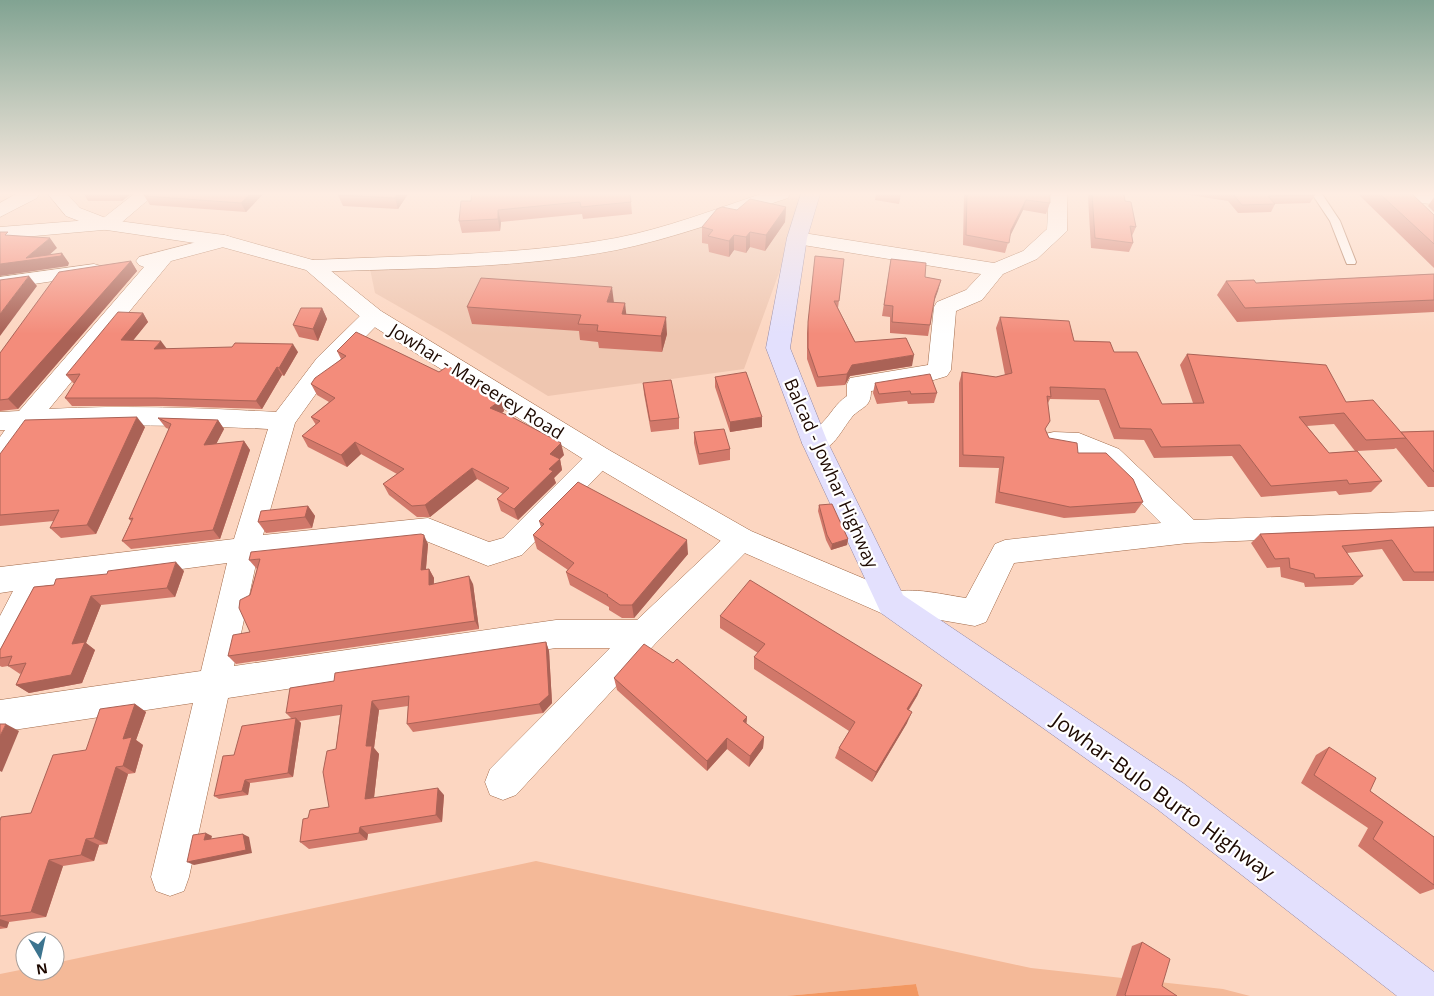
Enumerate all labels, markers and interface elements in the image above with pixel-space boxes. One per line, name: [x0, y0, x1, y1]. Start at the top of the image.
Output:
street label: Jowhar - Mareerey Road: [384, 316, 569, 444]
street label: Balcad - Jowhar Highway: [779, 374, 885, 573]
street label: Jowhar-Bulo Burto Highway: [1046, 705, 1281, 886]
north arrow: [15, 931, 65, 981]
text: N: [35, 959, 49, 980]

